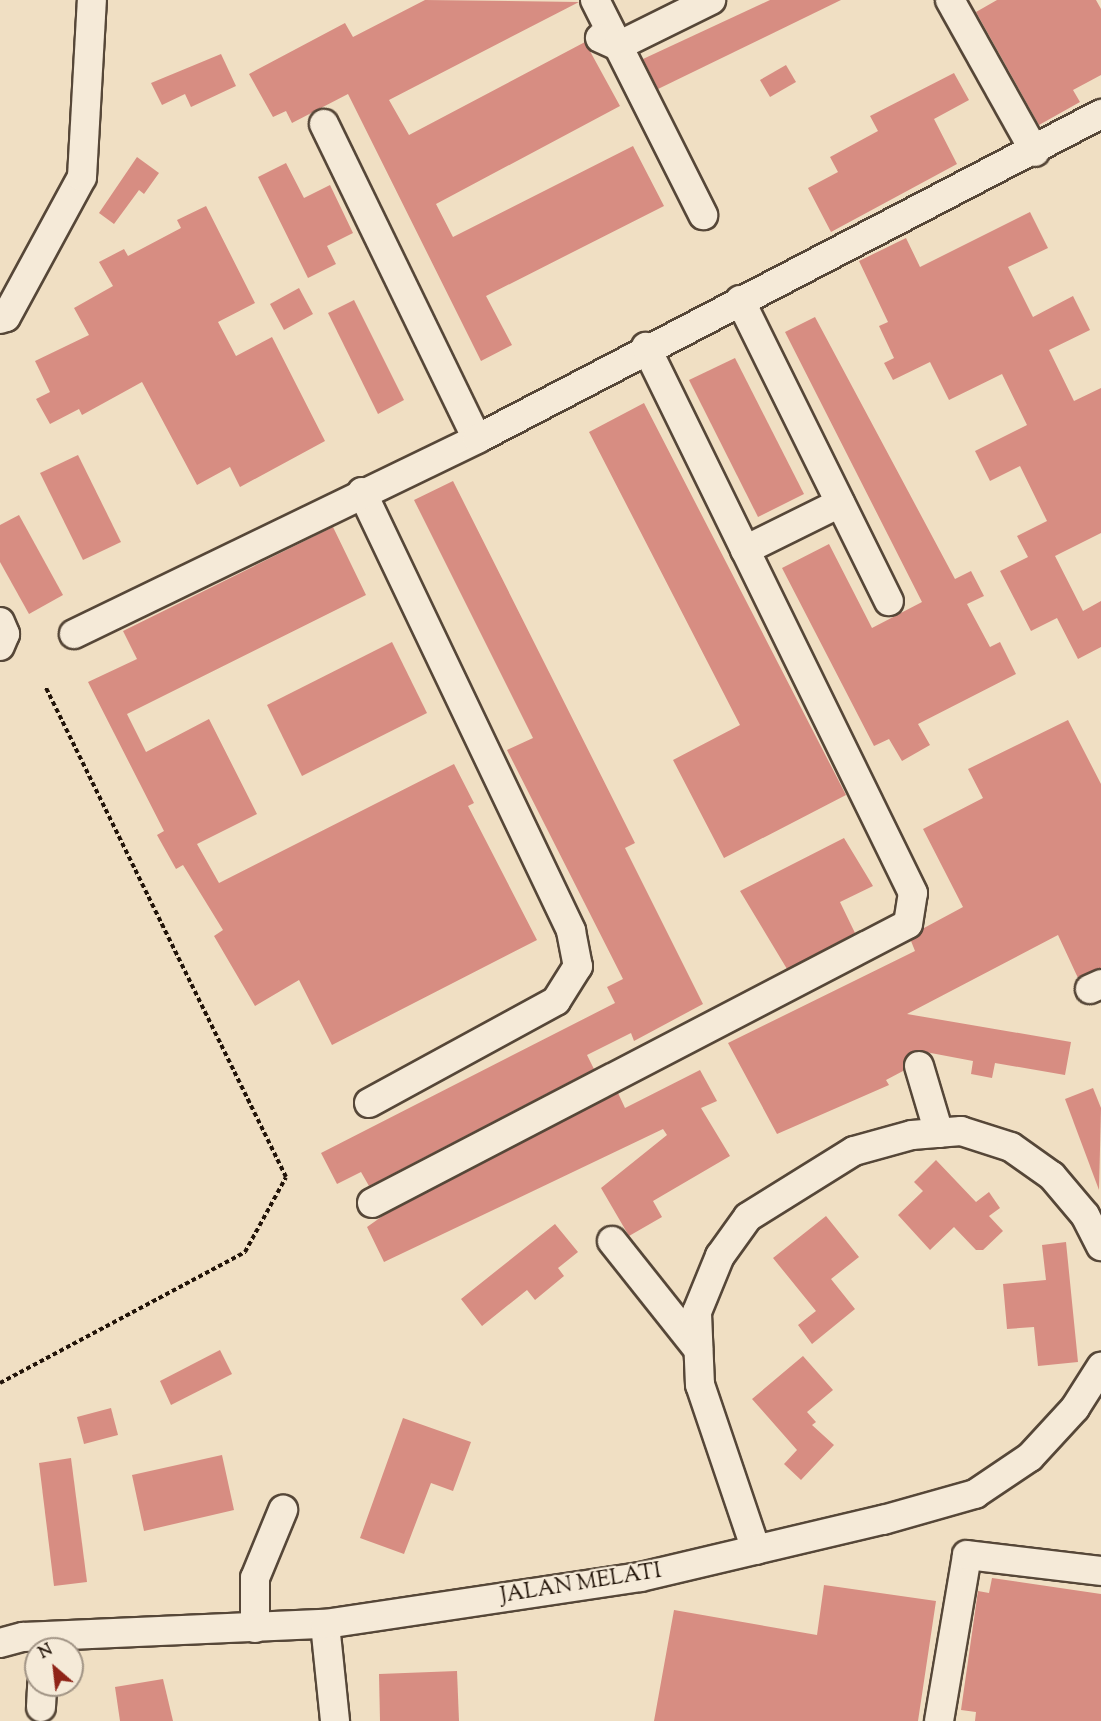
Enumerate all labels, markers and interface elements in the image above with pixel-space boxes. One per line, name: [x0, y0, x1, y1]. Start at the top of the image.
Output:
street label: JALAN MELATI: [498, 1559, 664, 1611]
north arrow: [24, 1637, 84, 1697]
text: N: [35, 1639, 57, 1666]

